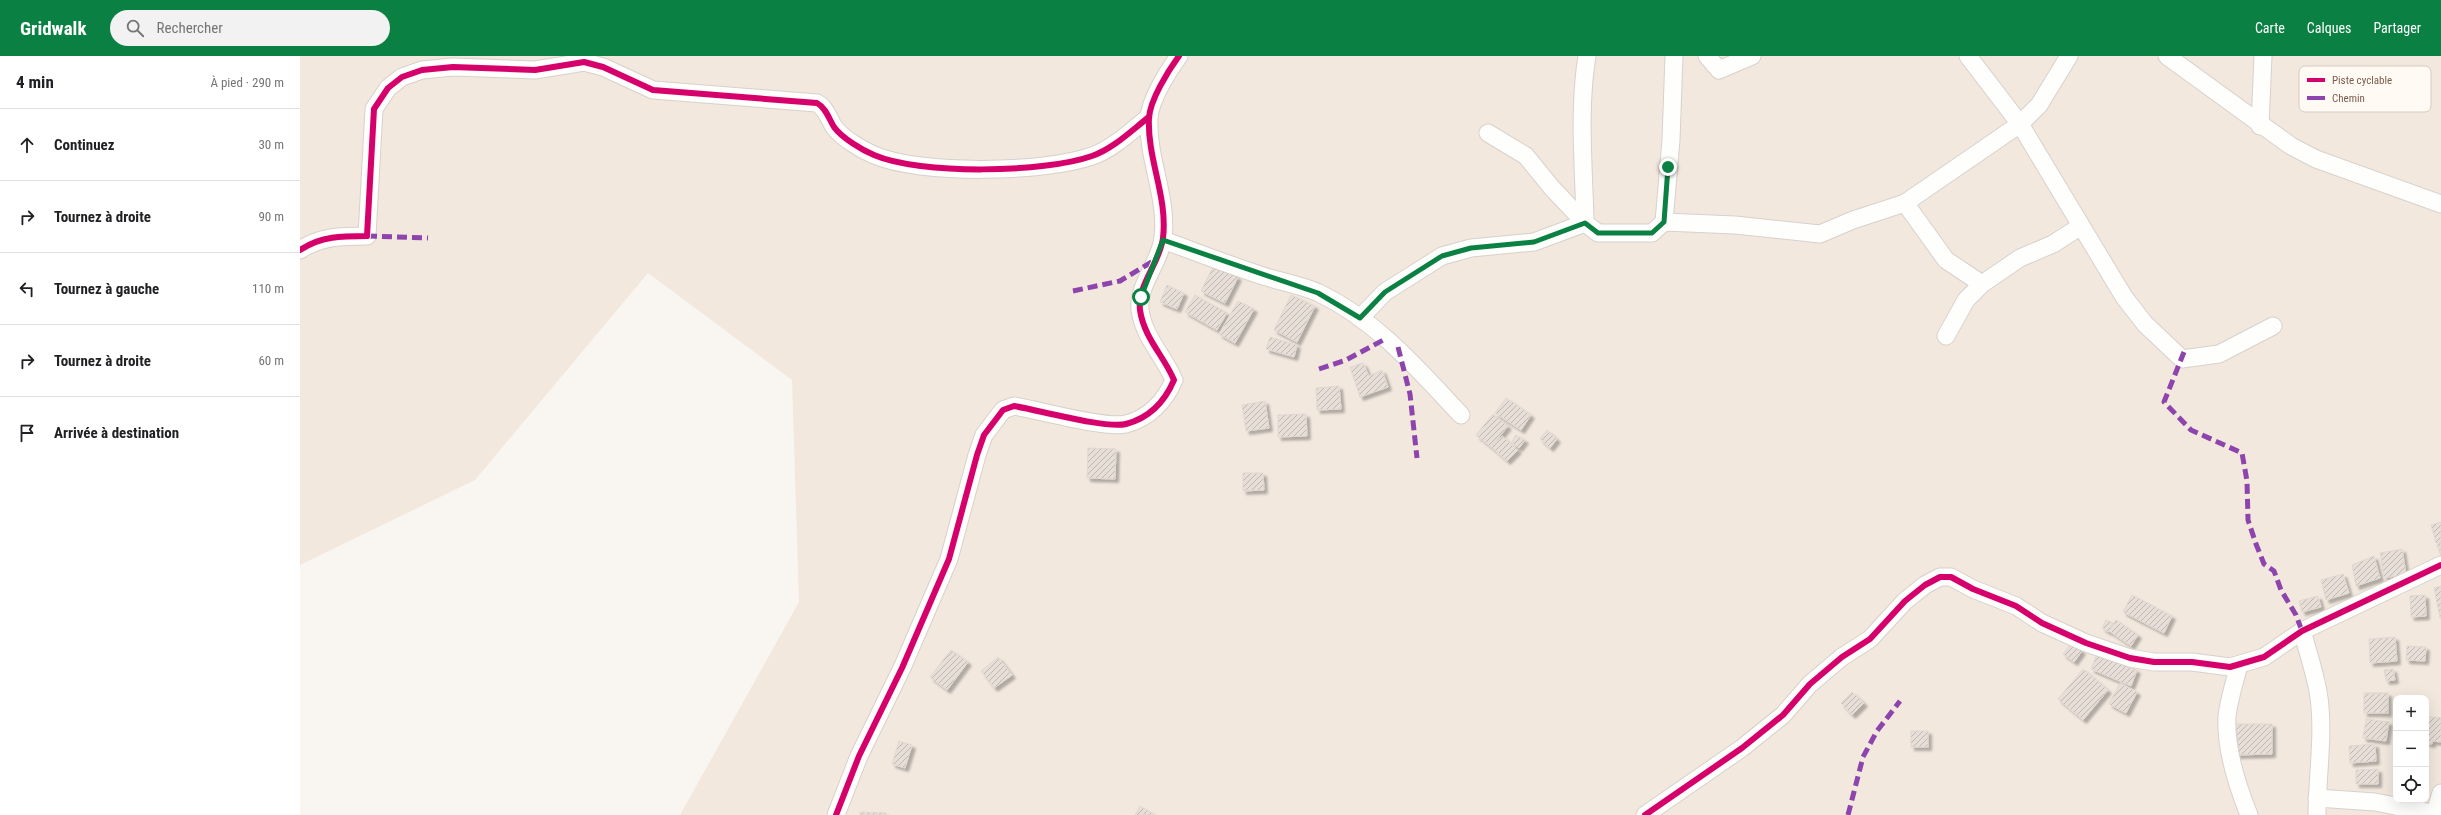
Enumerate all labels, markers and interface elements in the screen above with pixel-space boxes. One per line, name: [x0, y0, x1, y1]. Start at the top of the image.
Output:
search box: [110, 10, 390, 46]
text: Gridwalk: [20, 17, 86, 40]
icon: search: [124, 17, 146, 39]
text: Rechercher: [156, 19, 223, 37]
text: Carte: [2255, 20, 2285, 36]
text: Calques: [2307, 20, 2351, 36]
text: Partager: [2373, 20, 2421, 36]
legend: [2299, 66, 2431, 112]
text: 4 min: [16, 72, 54, 92]
text: Piste cyclable: [2332, 74, 2392, 87]
text: À pied · 290 m: [210, 75, 284, 90]
text: Chemin: [2332, 92, 2365, 105]
icon: ahead: [16, 134, 38, 156]
text: Continuez: [54, 136, 115, 154]
text: 30 m: [258, 137, 284, 152]
route end: [1659, 158, 1677, 176]
icon: right: [16, 206, 38, 228]
text: Tournez à droite: [54, 208, 151, 226]
text: 90 m: [258, 209, 284, 224]
icon: left: [16, 278, 38, 300]
text: Tournez à gauche: [54, 280, 159, 298]
text: 110 m: [252, 281, 284, 296]
route start: [1132, 288, 1150, 306]
icon: right: [16, 350, 38, 372]
text: Tournez à droite: [54, 352, 151, 370]
text: 60 m: [258, 353, 284, 368]
icon: arrive: [16, 422, 38, 444]
text: Arrivée à destination: [54, 424, 179, 442]
map controls: [2393, 695, 2429, 803]
button: +: [2393, 695, 2429, 731]
button: −: [2393, 731, 2429, 767]
button: locate: [2393, 767, 2429, 803]

